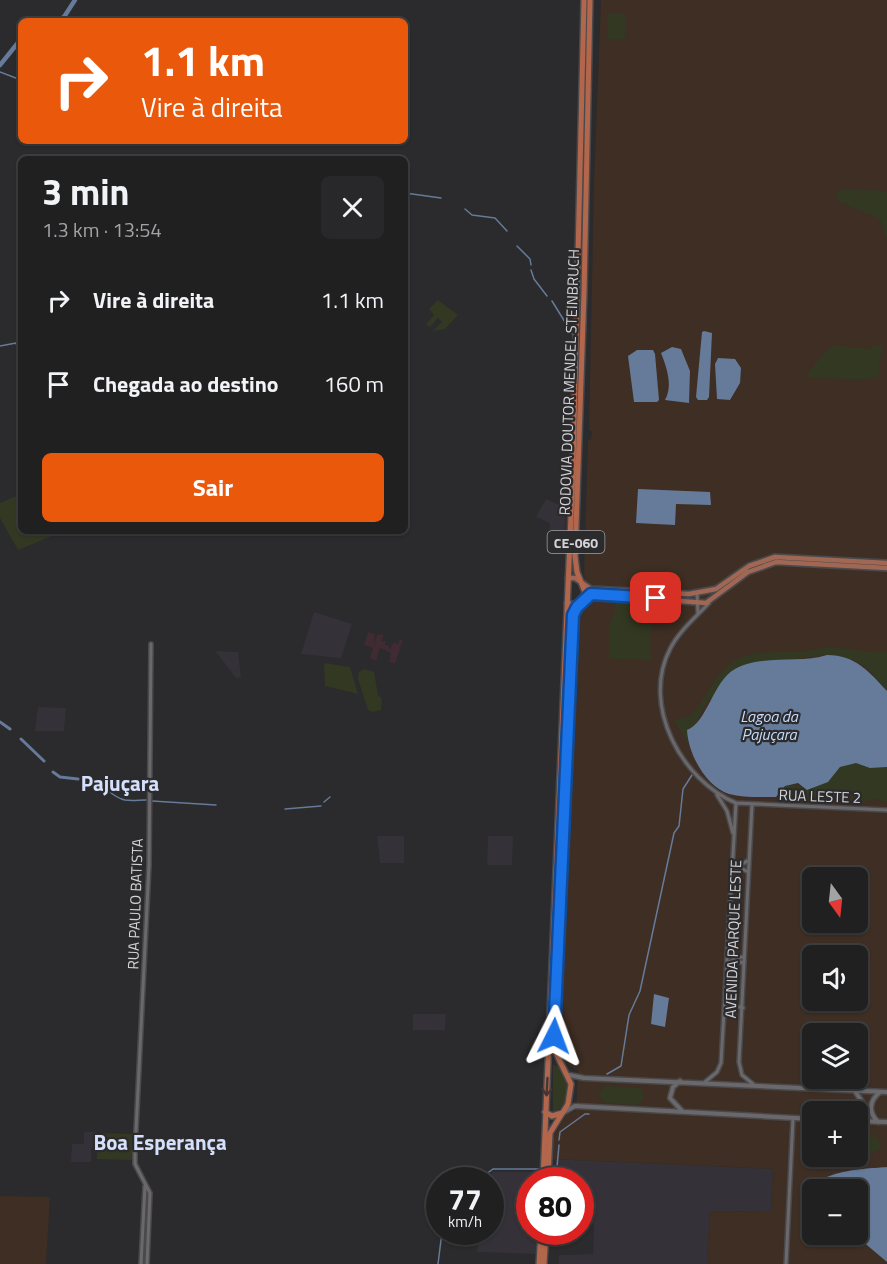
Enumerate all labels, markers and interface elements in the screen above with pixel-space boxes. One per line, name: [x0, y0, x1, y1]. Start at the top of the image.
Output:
text: 1.1 km: [141, 28, 265, 92]
icon: right: [42, 42, 120, 120]
text: Vire à direita: [141, 86, 283, 127]
text: 3 min: [42, 164, 129, 219]
button: close: [321, 176, 384, 239]
text: 1.3 km · 13:54: [42, 214, 162, 245]
street label: RODOVIA DOUTOR MENDEL STEINBRUCH: [553, 248, 585, 516]
text: Vire à direita: [93, 283, 214, 317]
text: 1.1 km: [321, 283, 384, 317]
icon: right: [42, 284, 75, 317]
text: Chegada ao destino: [93, 367, 279, 401]
text: 160 m: [324, 367, 384, 401]
icon: arrive: [42, 368, 75, 401]
button: Sair: [42, 453, 384, 522]
road number: CE-060: [548, 531, 604, 553]
pin: [630, 572, 681, 623]
icon: arrive: [639, 581, 672, 614]
water label: Lagoa da Pajuçara: [740, 704, 799, 746]
district label: Pajuçara: [81, 767, 160, 799]
street label: RUA LESTE 2: [778, 783, 862, 809]
street label: RUA PAULO BATISTA: [121, 838, 149, 970]
street label: AVENIDA PARQUE LESTE: [719, 859, 747, 1019]
north arrow: [802, 867, 868, 933]
map controls: [802, 867, 868, 1245]
button: sound: [802, 945, 868, 1011]
position arrow: [522, 1004, 586, 1068]
button: layers: [802, 1023, 868, 1089]
one-way arrow: [541, 1076, 552, 1096]
button: +: [802, 1101, 868, 1167]
district label: Boa Esperança: [93, 1126, 227, 1158]
speed limit sign: 80: [516, 1167, 594, 1245]
text: 77: [448, 1176, 482, 1222]
button: −: [802, 1179, 868, 1245]
text: km/h: [448, 1210, 482, 1233]

